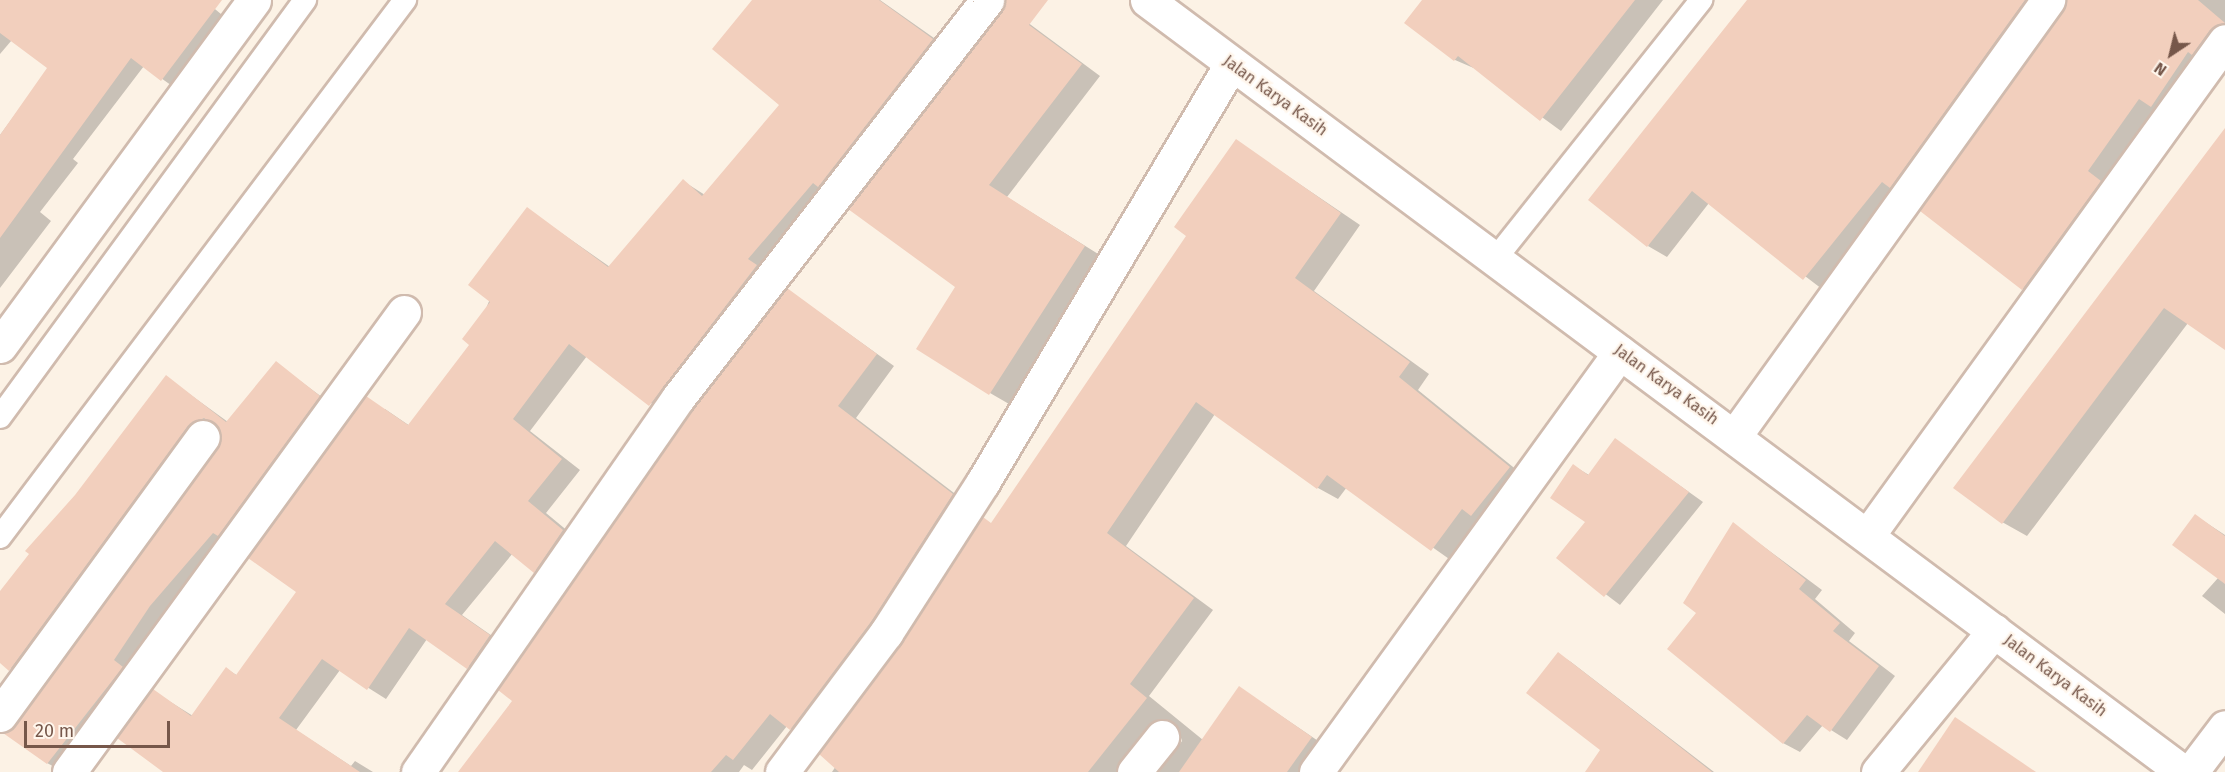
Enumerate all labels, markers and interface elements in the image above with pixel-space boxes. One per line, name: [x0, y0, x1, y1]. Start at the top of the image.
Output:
north arrow: [2141, 24, 2201, 84]
street label: Jalan Karya Kasih: [1219, 52, 1331, 140]
text: N: [2151, 58, 2170, 80]
street label: Jalan Karya Kasih: [1610, 341, 1722, 429]
street label: Jalan Karya Kasih: [2000, 631, 2110, 721]
scale bar: [27, 709, 172, 747]
text: 20 m: [35, 720, 74, 742]

